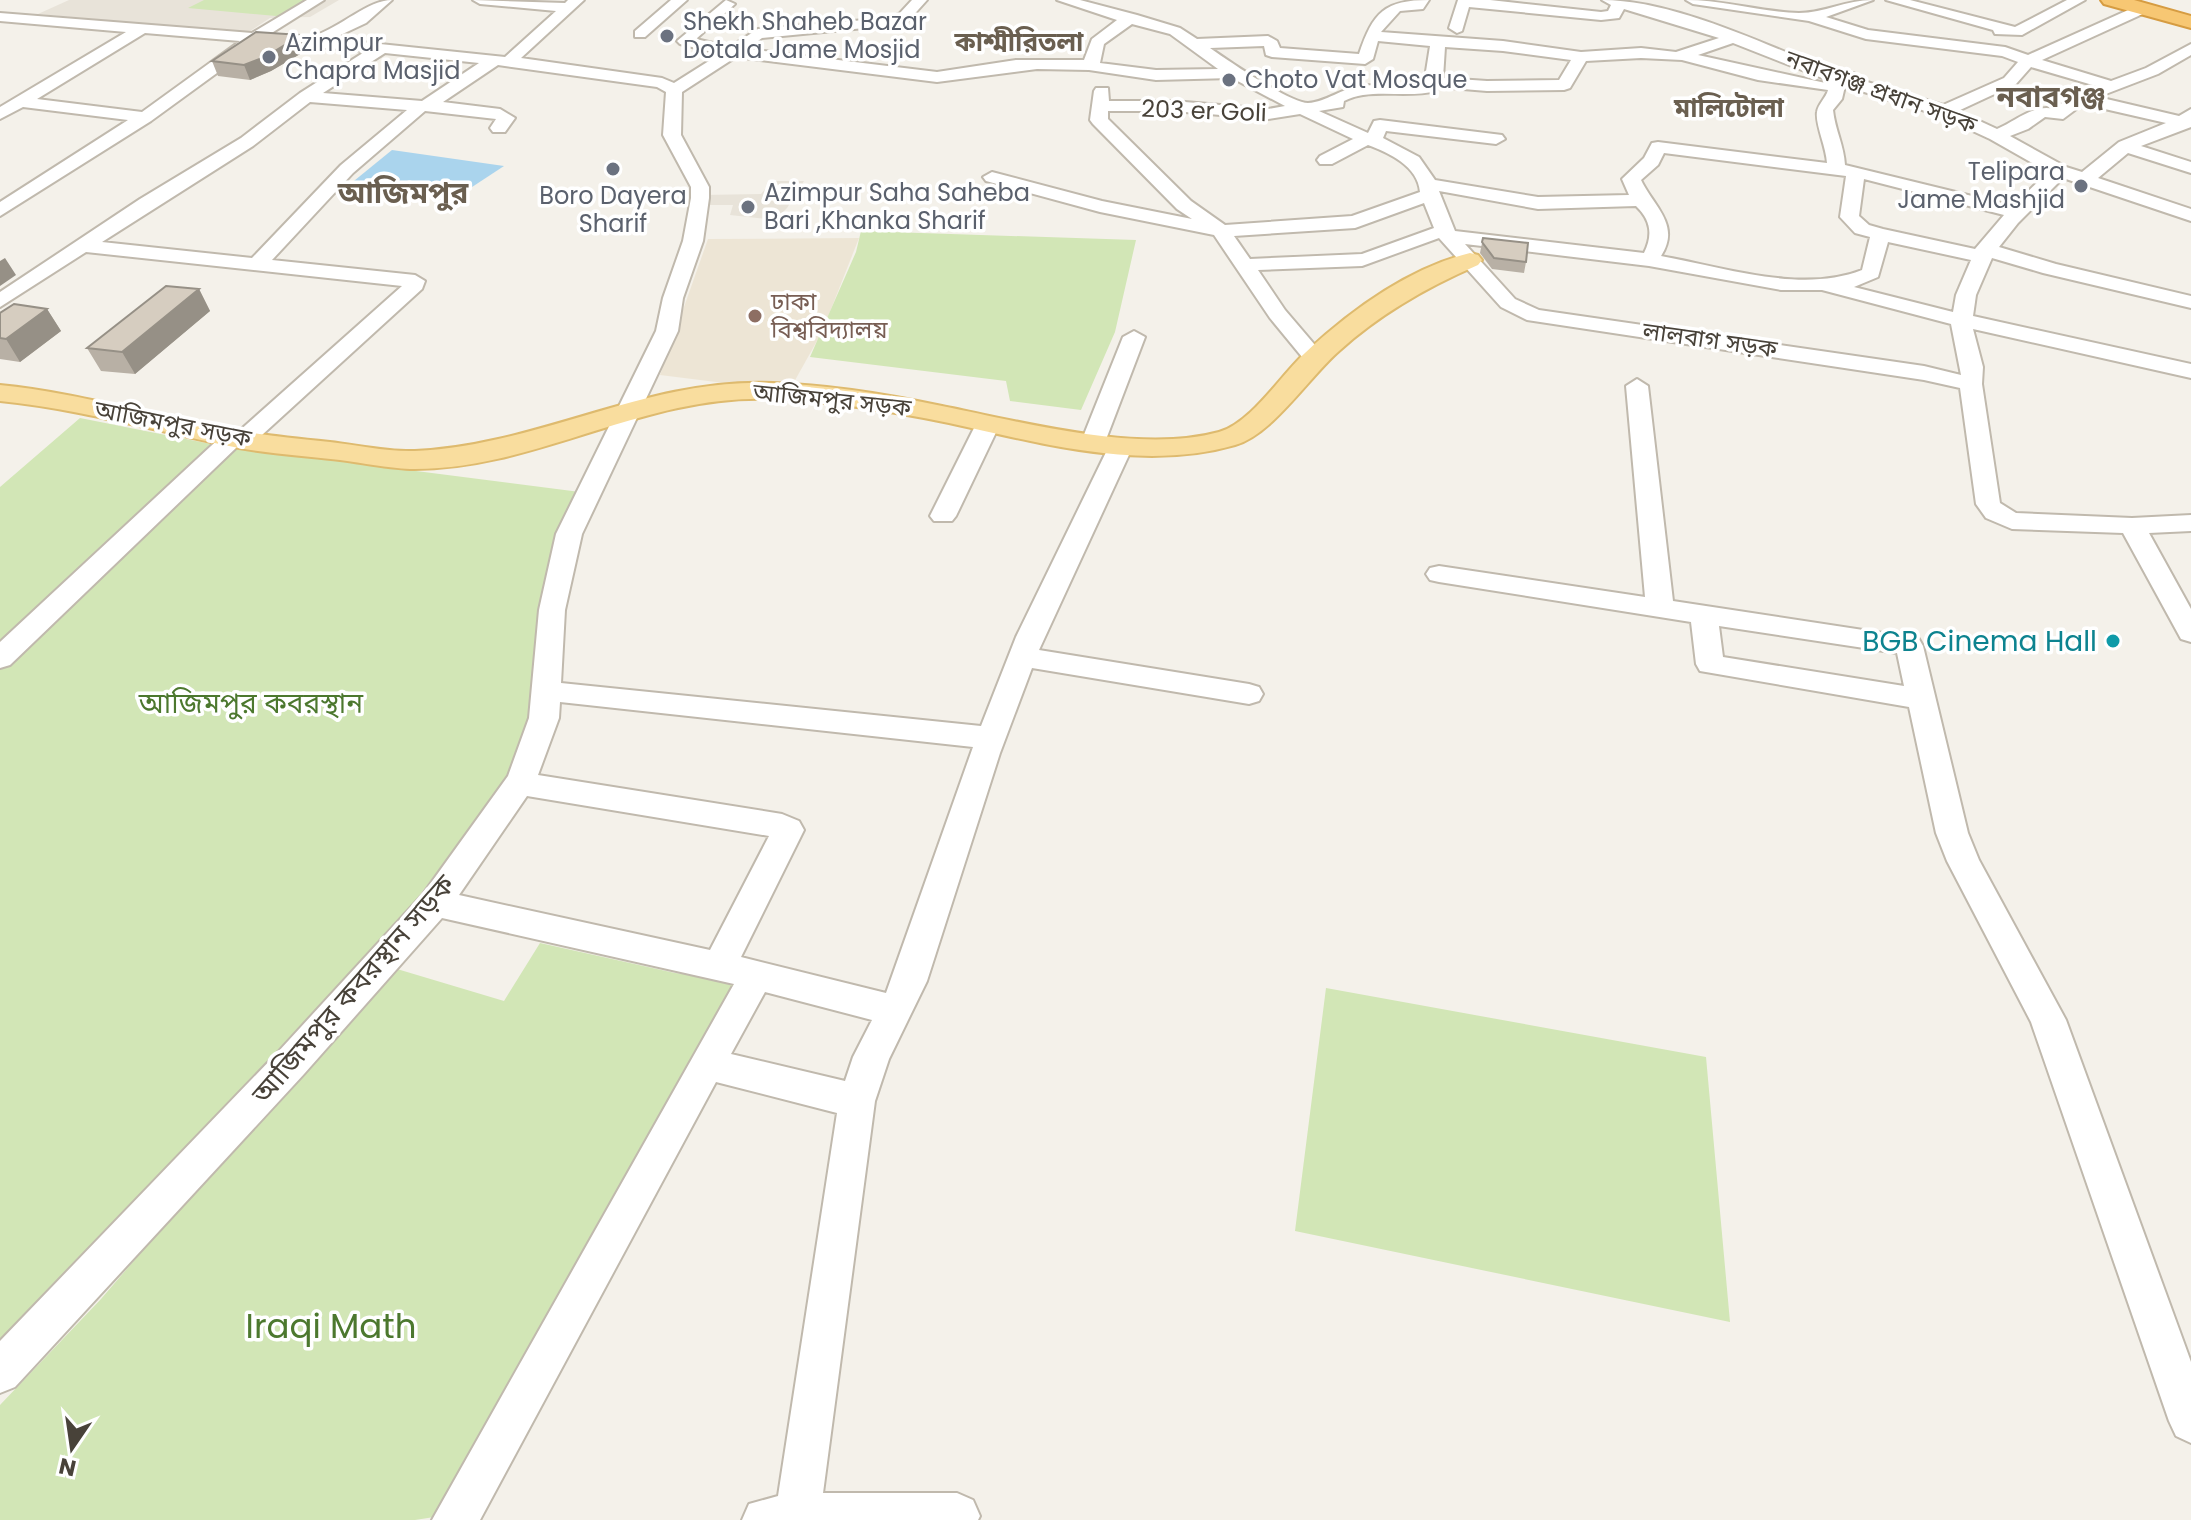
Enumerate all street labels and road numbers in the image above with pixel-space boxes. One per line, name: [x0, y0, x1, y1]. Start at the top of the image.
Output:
street label: নবাবগঞ্জ প্রধান সড়ক: [1780, 41, 1982, 142]
street label: 203 er Goli: [1141, 92, 1267, 129]
street label: লালবাগ সড়ক: [1640, 314, 1780, 365]
street label: আজিমপুর সড়ক: [750, 375, 913, 424]
street label: আজিমপুর সড়ক: [91, 392, 255, 455]
street label: আজিমপুর কবরস্থান সড়ক: [242, 866, 464, 1113]

